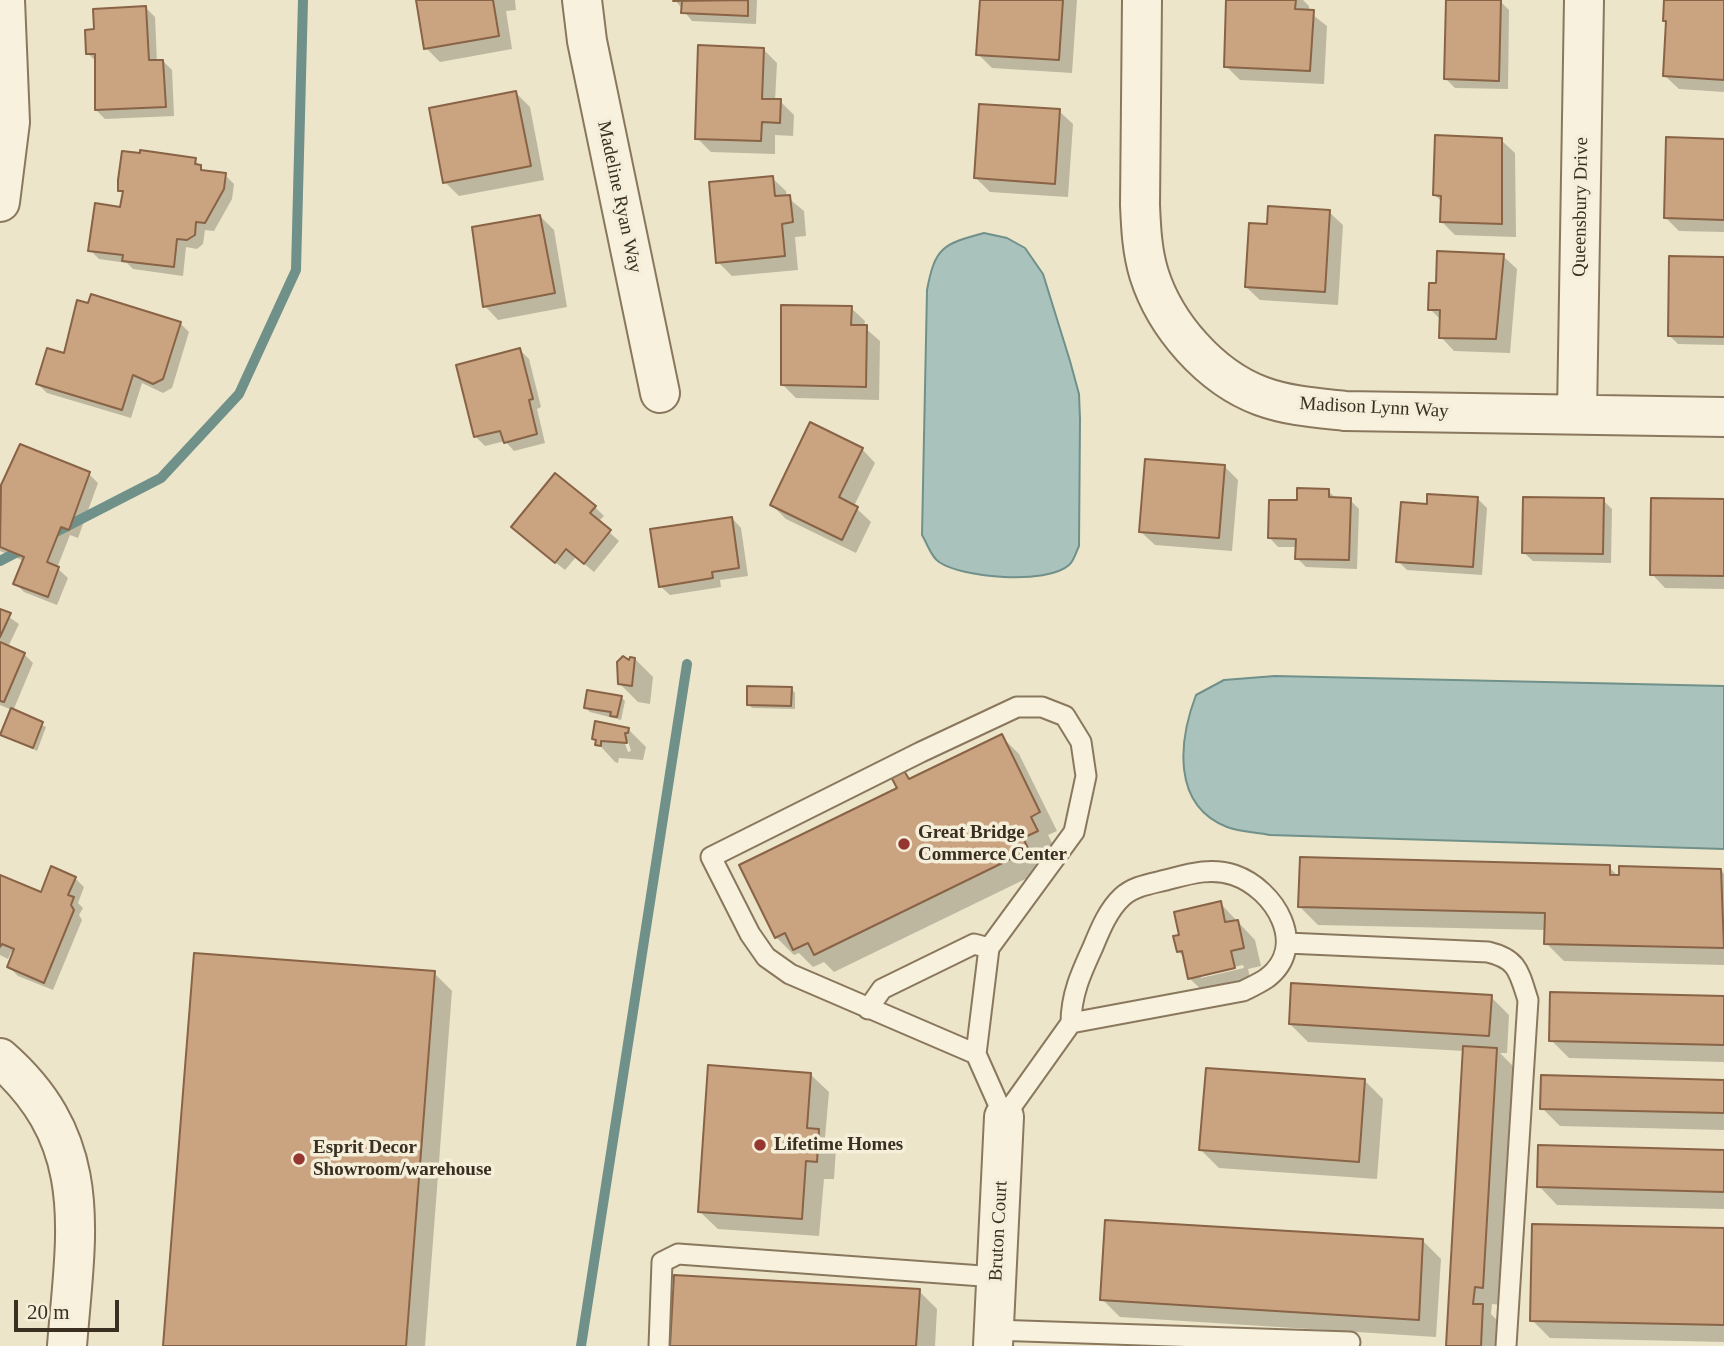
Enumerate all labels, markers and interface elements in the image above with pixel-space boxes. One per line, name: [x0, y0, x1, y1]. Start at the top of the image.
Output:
street label: Madeline Ryan Way: [592, 119, 646, 275]
street label: Queensbury Drive: [1568, 137, 1594, 277]
street label: Madison Lynn Way: [1299, 393, 1449, 423]
place label: Great Bridge Commerce Center: [918, 822, 1067, 866]
marker: Great Bridge Commerce Center: [896, 836, 912, 852]
place label: Lifetime Homes: [774, 1134, 903, 1156]
place label: Esprit Decor Showroom/warehouse: [313, 1137, 492, 1181]
marker: Lifetime Homes: [752, 1137, 768, 1153]
marker: Esprit Decor Showroom/warehouse: [291, 1151, 307, 1167]
street label: Bruton Court: [985, 1180, 1013, 1282]
scale bar: [18, 1286, 122, 1330]
text: 20 m: [27, 1300, 70, 1324]

